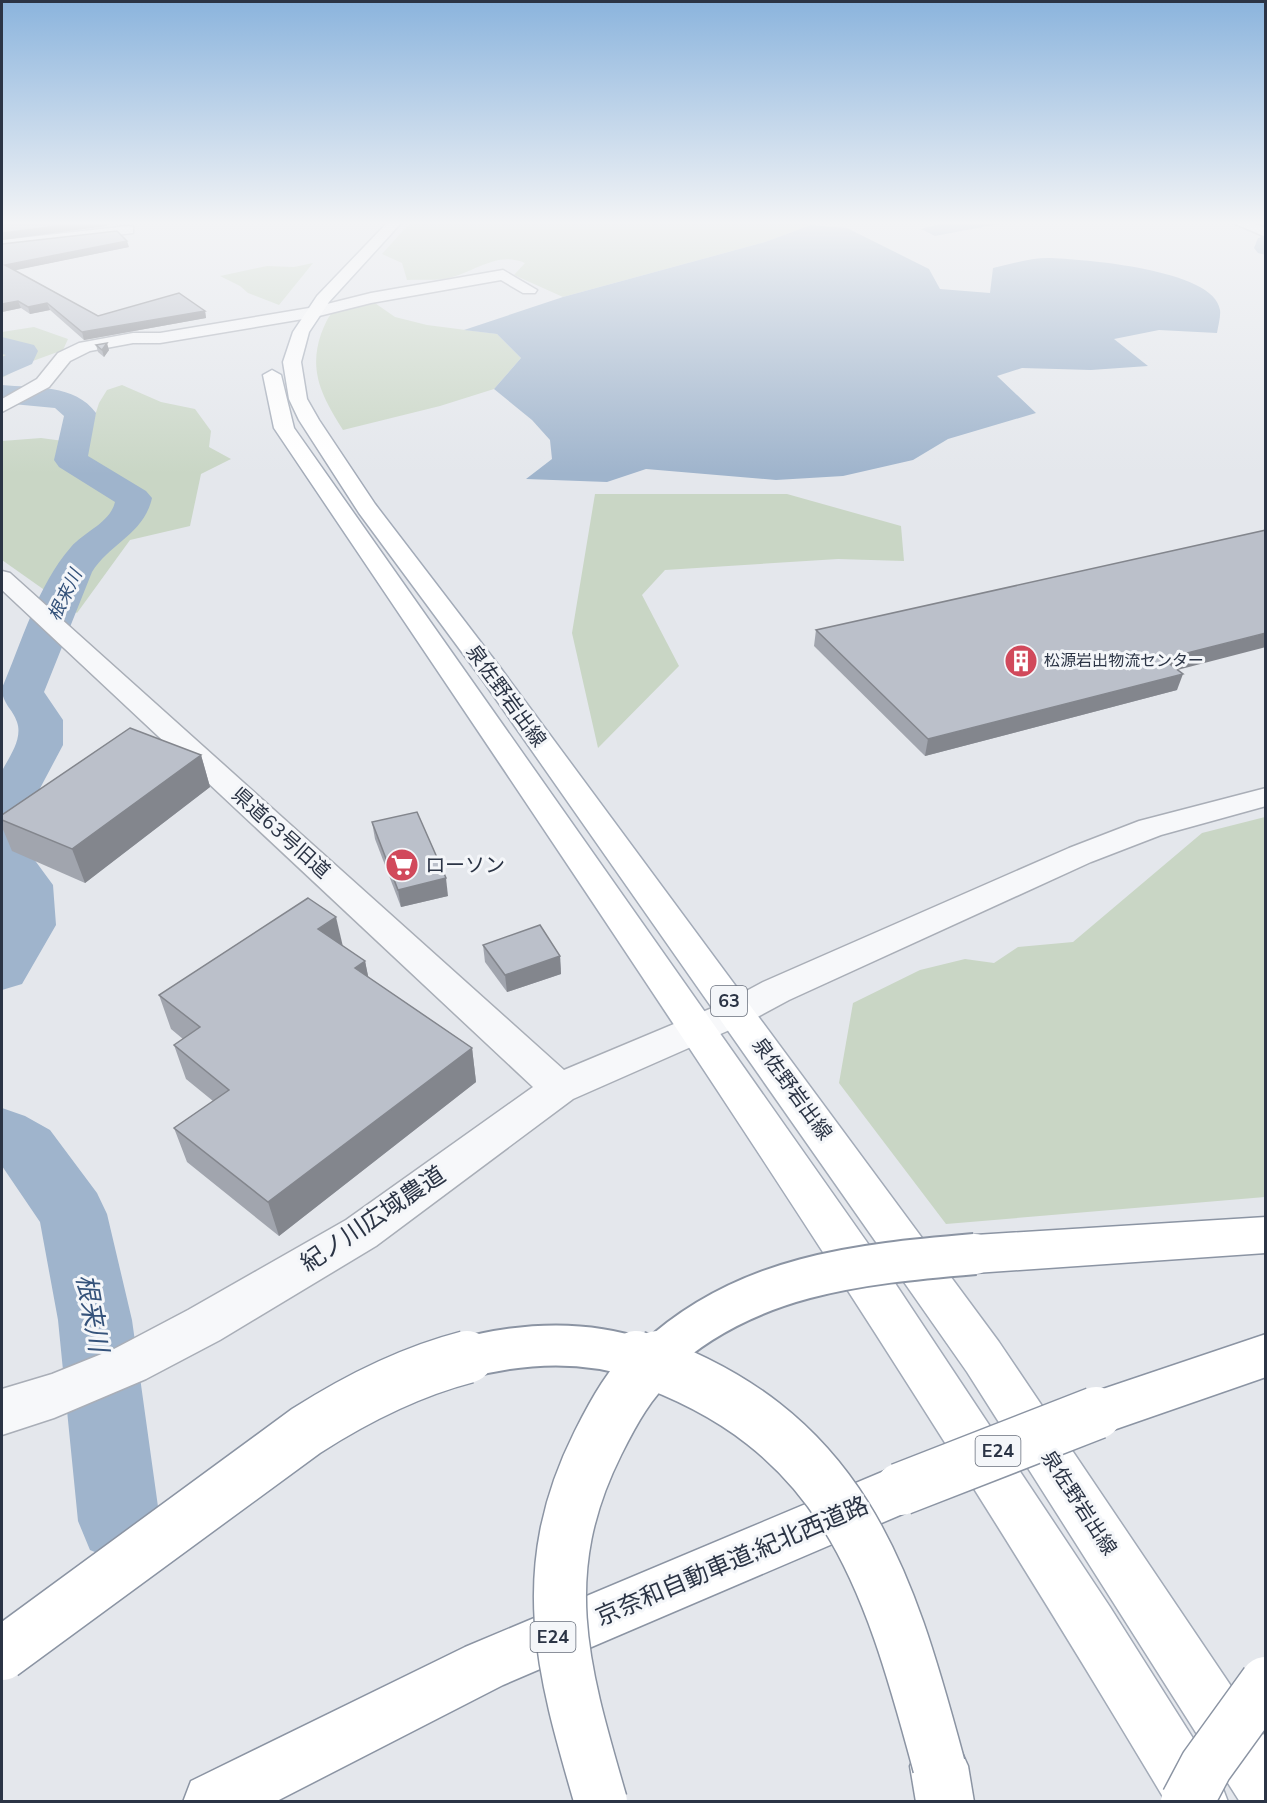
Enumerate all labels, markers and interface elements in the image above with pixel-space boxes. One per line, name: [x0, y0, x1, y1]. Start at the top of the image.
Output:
water label: 根来川: [42, 564, 88, 625]
street label: 泉佐野岩出線: [460, 640, 552, 752]
building icon: 松源岩出物流センター: [1003, 643, 1039, 679]
place label: 松源岩出物流センター: [1044, 650, 1204, 672]
street label: 県道63号旧道: [226, 781, 336, 885]
supermarket icon: ローソン: [384, 847, 420, 883]
place label: ローソン: [425, 852, 505, 879]
road number: 63: [711, 986, 747, 1016]
street label: 泉佐野岩出線: [746, 1033, 838, 1145]
street label: 紀ノ川広域農道: [294, 1159, 452, 1279]
water label: 根来川: [68, 1272, 117, 1357]
road number: E24: [976, 1436, 1020, 1466]
street label: 泉佐野岩出線: [1035, 1445, 1123, 1561]
street label: 京奈和自動車道;紀北西道路: [591, 1489, 873, 1633]
road number: E24: [530, 1622, 576, 1652]

